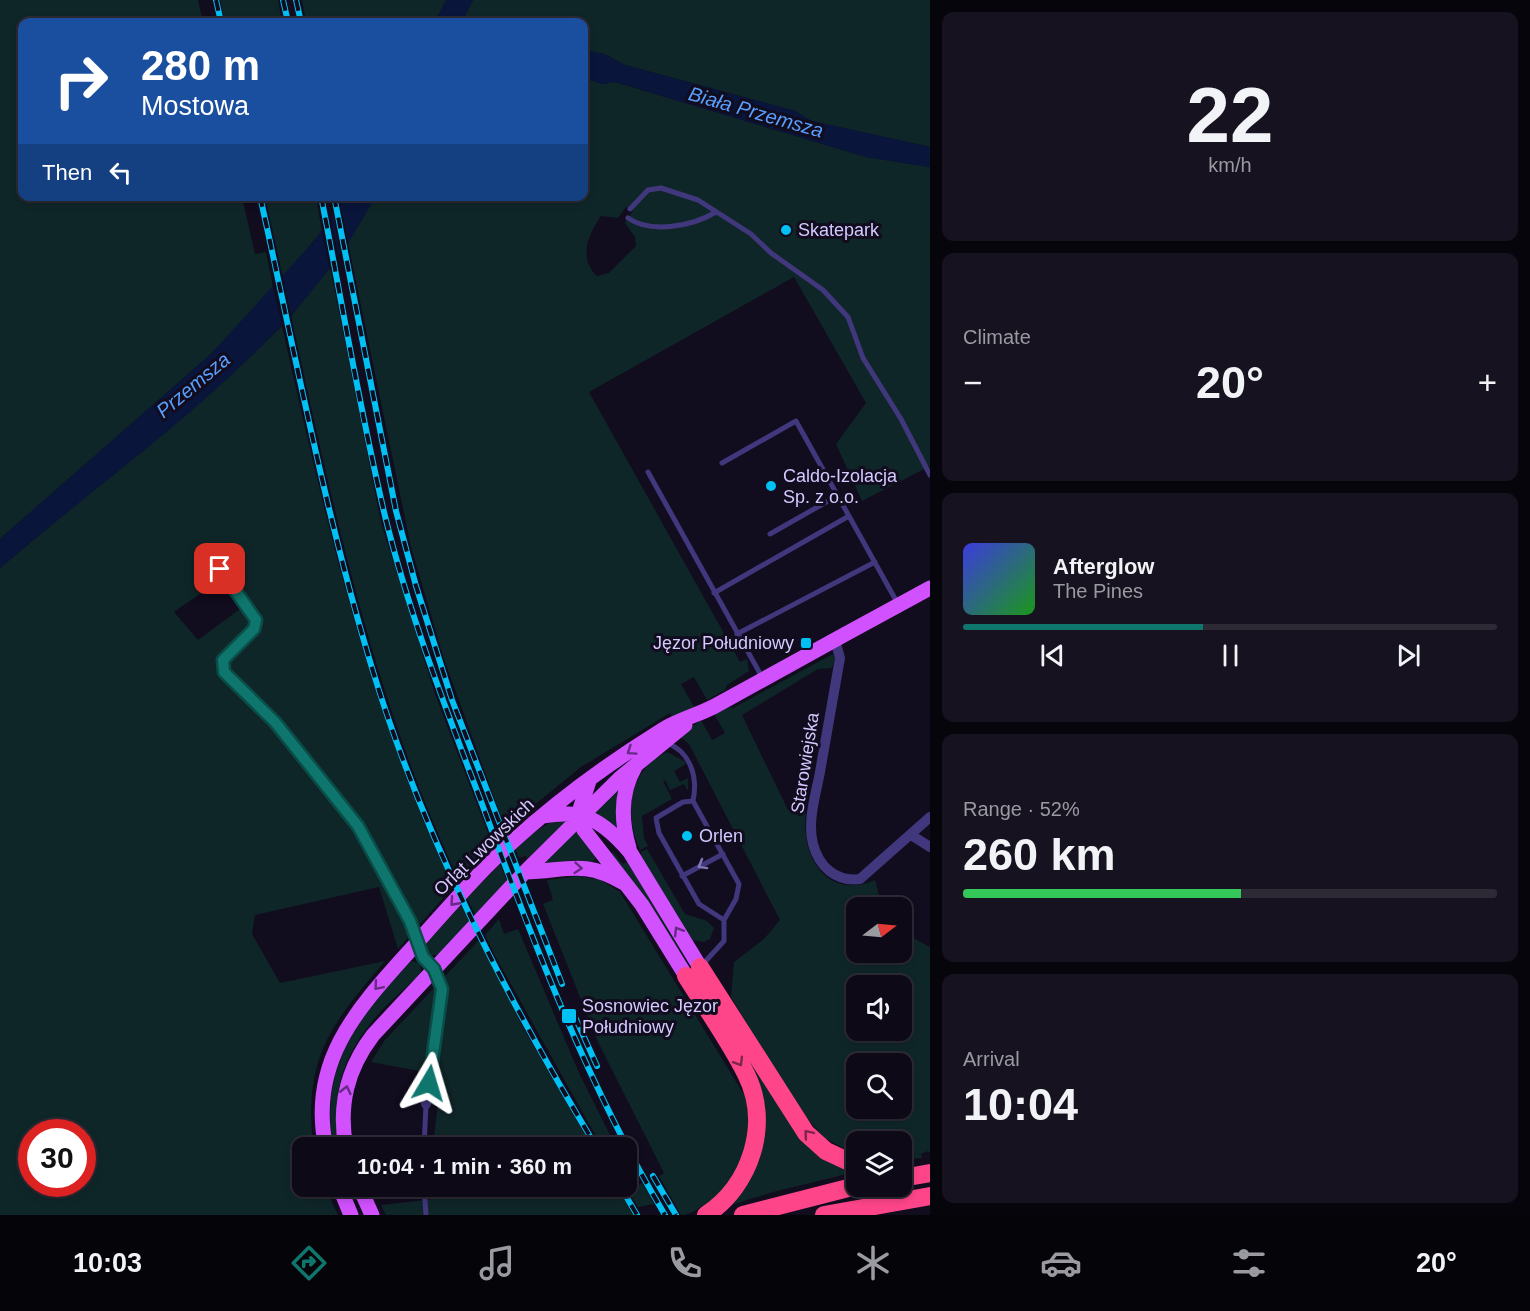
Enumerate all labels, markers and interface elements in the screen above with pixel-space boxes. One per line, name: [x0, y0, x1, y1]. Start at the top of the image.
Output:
icon: right: [42, 42, 120, 120]
text: 280 m: [141, 42, 260, 89]
text: 22: [1187, 71, 1273, 159]
water label: Biała Przemsza: [686, 82, 826, 142]
text: Mostowa: [141, 91, 249, 121]
text: km/h: [1208, 154, 1252, 176]
icon: left: [104, 156, 137, 189]
text: Then: [42, 160, 92, 185]
place label: Skatepark: [798, 220, 880, 240]
marker: Skatepark: [779, 223, 793, 237]
text: Climate: [963, 326, 1031, 348]
water label: Przemsza: [152, 348, 234, 422]
text: 20°: [1196, 357, 1264, 408]
text: −: [963, 364, 982, 401]
text: +: [1478, 364, 1497, 401]
place label: Caldo-Izolacja Sp. z o.o.: [783, 466, 898, 507]
marker: Caldo-Izolacja Sp. z o.o.: [764, 479, 778, 493]
pin: [194, 543, 245, 594]
icon: arrive: [203, 552, 236, 585]
text: Afterglow: [1053, 554, 1154, 579]
text: The Pines: [1053, 580, 1143, 602]
place label: Jęzor Południowy: [653, 633, 794, 653]
marker: Jęzor Południowy: [799, 636, 813, 650]
icon: previous: [1036, 639, 1069, 672]
icon: pause: [1214, 639, 1247, 672]
icon: next: [1392, 639, 1425, 672]
street label: Starowiejska: [787, 710, 823, 815]
one-way arrow: [626, 744, 637, 755]
street label: Orląt Lwowskich: [430, 794, 538, 900]
text: Range · 52%: [963, 798, 1080, 820]
place label: Orlen: [699, 826, 743, 846]
marker: Orlen: [680, 829, 694, 843]
text: 260 km: [963, 829, 1116, 880]
one-way arrow: [698, 858, 709, 869]
one-way arrow: [573, 861, 582, 874]
one-way arrow: [451, 894, 462, 905]
north arrow: [846, 897, 912, 963]
map controls: [846, 897, 912, 1197]
one-way arrow: [673, 927, 685, 937]
button: sound: [846, 975, 912, 1041]
one-way arrow: [374, 979, 385, 990]
place label: Sosnowiec Jęzor Południowy: [582, 996, 718, 1037]
marker: Sosnowiec Jęzor Południowy: [560, 1007, 578, 1025]
text: Arrival: [963, 1048, 1020, 1070]
position arrow: [397, 1051, 461, 1115]
button: search: [846, 1053, 912, 1119]
one-way arrow: [731, 1056, 743, 1066]
text: 10:04: [963, 1079, 1078, 1130]
one-way arrow: [338, 1085, 351, 1095]
speed limit sign: 30: [18, 1119, 96, 1197]
one-way arrow: [804, 1130, 815, 1141]
button: layers: [846, 1131, 912, 1197]
text: 10:04 · 1 min · 360 m: [357, 1154, 572, 1179]
icon: directions: [288, 1242, 330, 1284]
icon: music: [476, 1242, 518, 1284]
icon: phone: [664, 1242, 706, 1284]
icon: climate: [852, 1242, 894, 1284]
icon: car: [1040, 1242, 1082, 1284]
icon: filters: [1228, 1242, 1270, 1284]
text: 10:03: [73, 1248, 142, 1278]
text: 20°: [1416, 1248, 1457, 1278]

